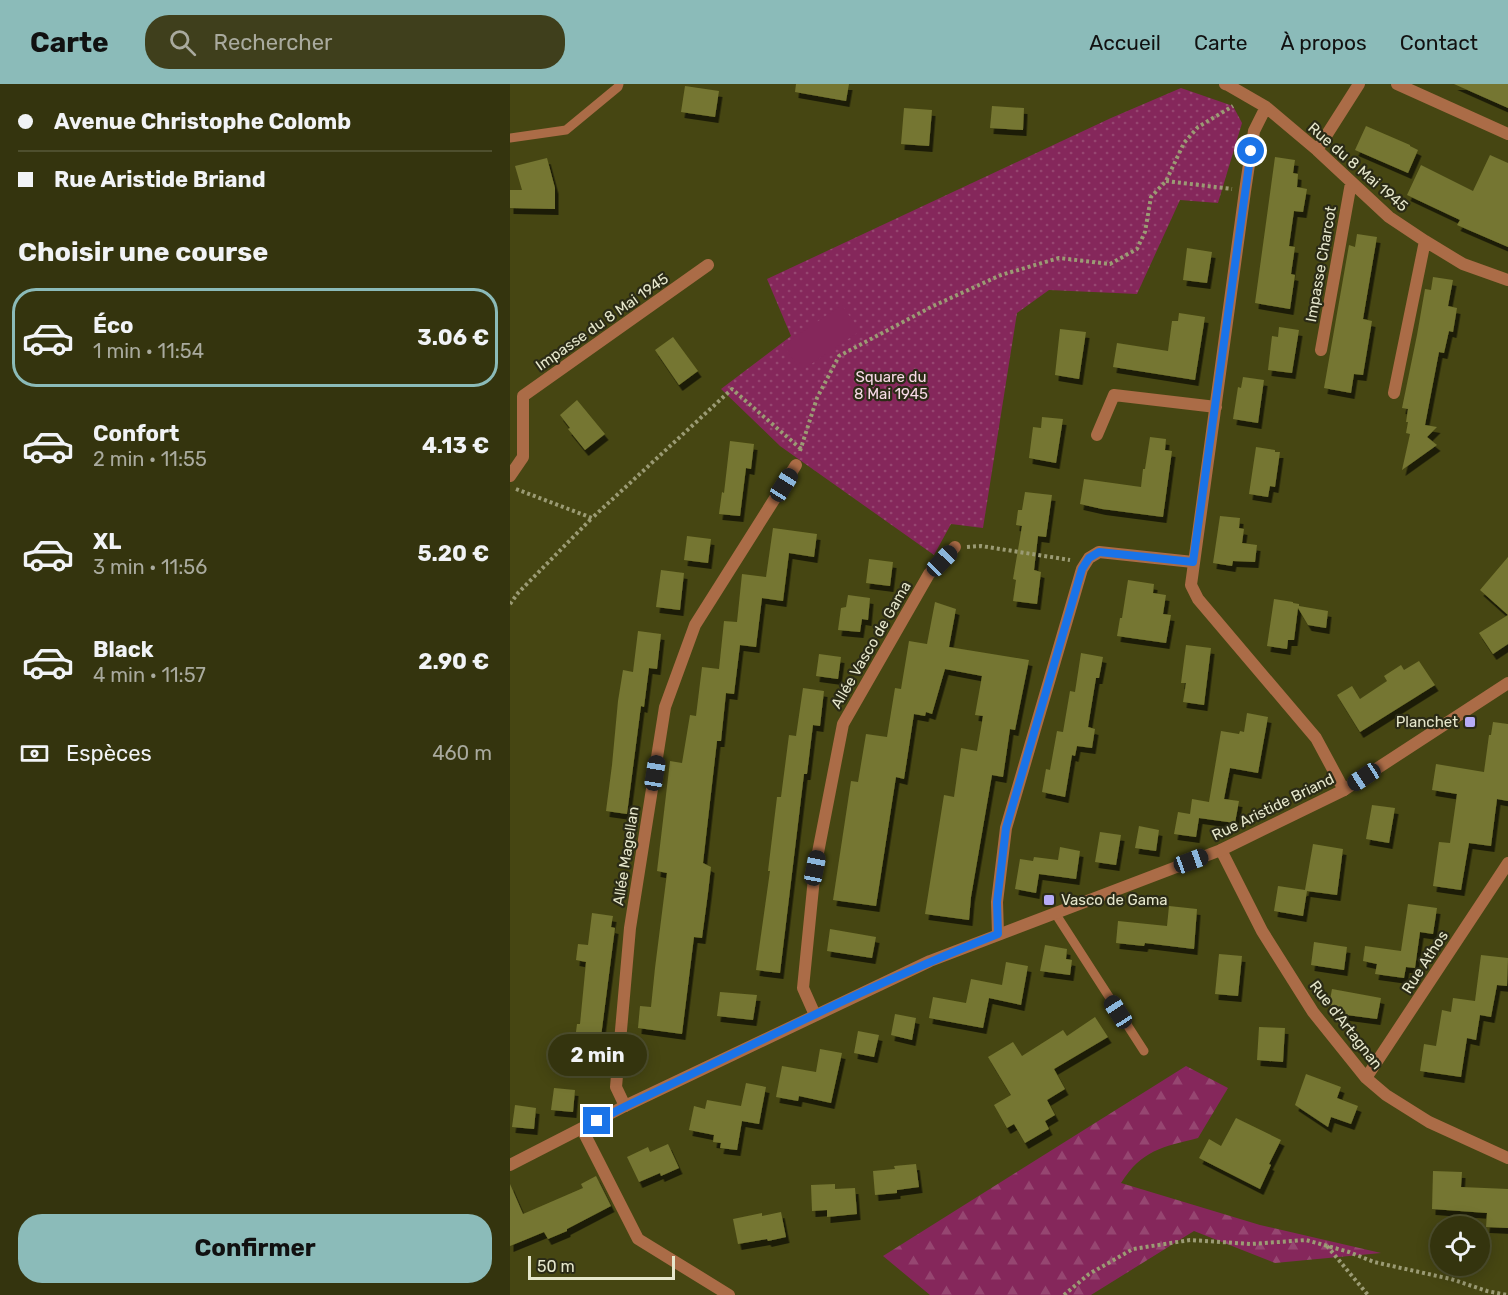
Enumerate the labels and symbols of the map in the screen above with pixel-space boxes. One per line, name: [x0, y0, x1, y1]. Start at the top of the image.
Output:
street label: Rue du 8 Mai 1945: [1304, 119, 1412, 215]
route start: [1237, 137, 1264, 164]
street label: Impasse Charcot: [1302, 204, 1340, 324]
street label: Impasse du 8 Mai 1945: [532, 269, 672, 375]
park label: Square du 8 Mai 1945: [854, 368, 928, 403]
car: [767, 465, 801, 505]
car: [923, 542, 961, 580]
street label: Allée Vasco de Gama: [827, 578, 915, 712]
place label: Planchet: [1396, 713, 1458, 731]
marker: Planchet: [1463, 715, 1477, 729]
car: [643, 754, 667, 792]
car: [1344, 760, 1384, 794]
street label: Rue Aristide Briand: [1209, 770, 1337, 844]
street label: Allée Magellan: [609, 805, 643, 907]
car: [1171, 846, 1211, 876]
car: [803, 849, 827, 887]
place label: Vasco de Gama: [1061, 891, 1168, 909]
marker: Vasco de Gama: [1042, 893, 1056, 907]
street label: Rue Athos: [1398, 927, 1452, 997]
street label: Rue d'Artagnan: [1306, 977, 1386, 1073]
car: [1101, 992, 1135, 1032]
callout: 2 min: [548, 1034, 646, 1076]
route end: [583, 1107, 610, 1134]
scale bar: [528, 1253, 675, 1280]

